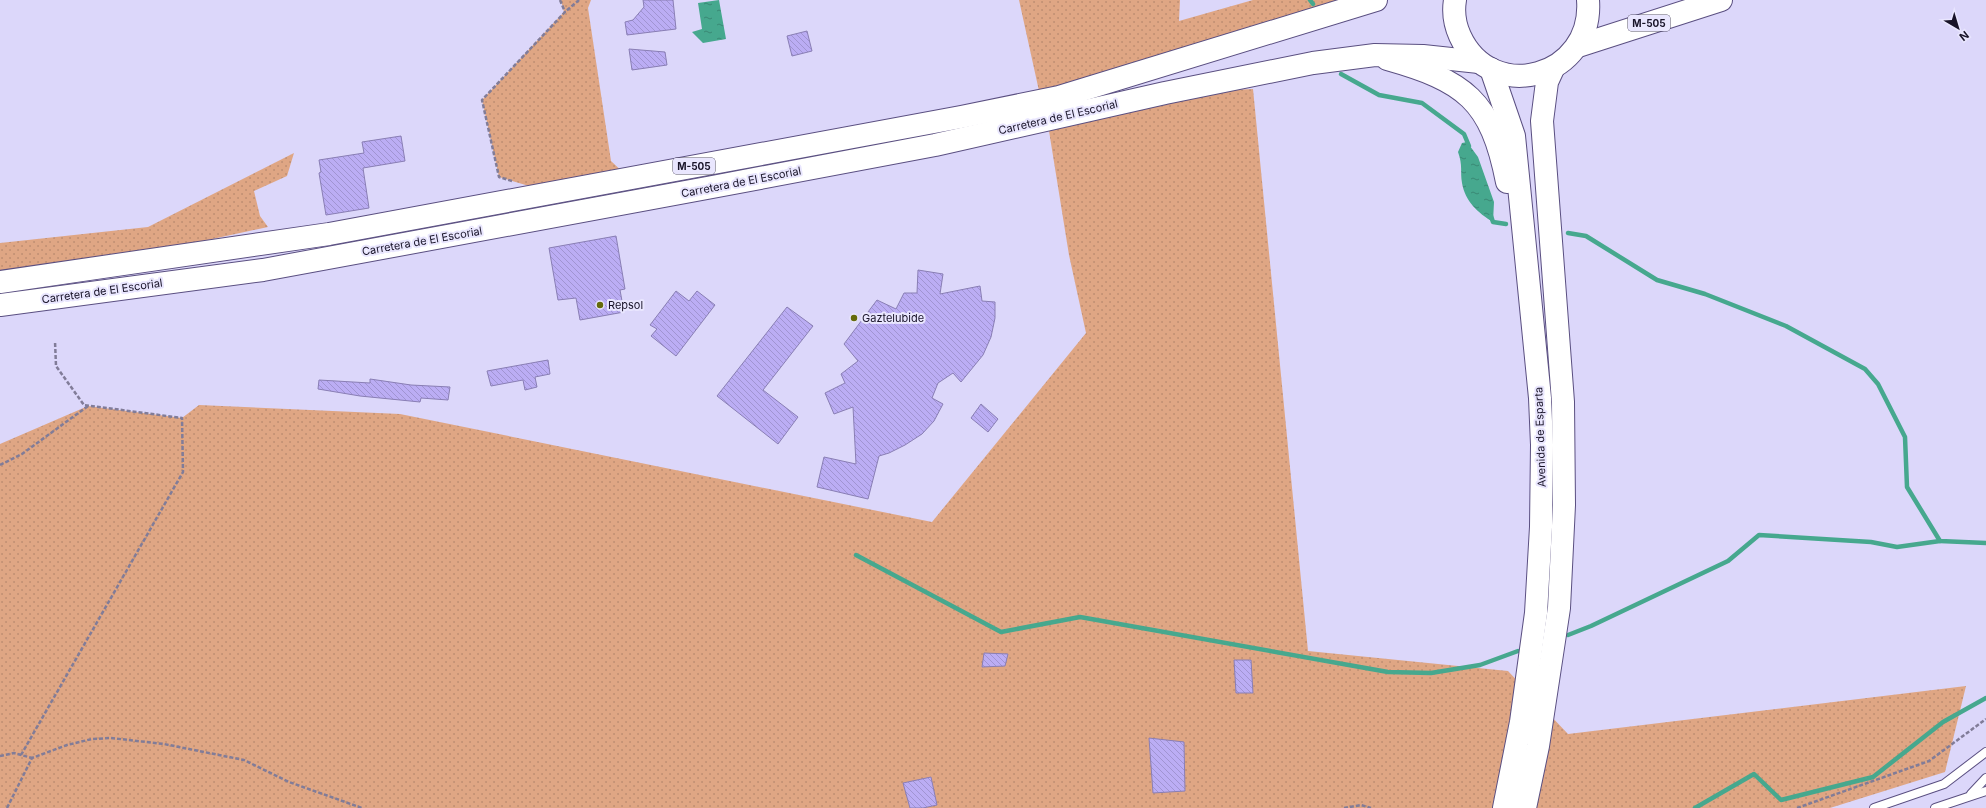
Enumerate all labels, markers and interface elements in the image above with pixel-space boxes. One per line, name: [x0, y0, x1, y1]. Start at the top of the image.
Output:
north arrow: [1938, 8, 1978, 48]
road number: M-505: [1628, 15, 1670, 31]
text: N: [1957, 28, 1972, 44]
street label: Carretera de El Escorial: [997, 96, 1119, 138]
road number: M-505: [673, 158, 715, 174]
street label: Carretera de El Escorial: [680, 163, 802, 201]
street label: Carretera de El Escorial: [361, 224, 483, 258]
street label: Carretera de El Escorial: [41, 276, 163, 306]
place label: Repsol: [608, 298, 643, 312]
marker: Repsol: [595, 300, 605, 310]
place label: Gaztelubide: [862, 311, 924, 325]
marker: Gaztelubide: [849, 313, 859, 323]
street label: Avenida de Esparta: [1531, 387, 1549, 487]

